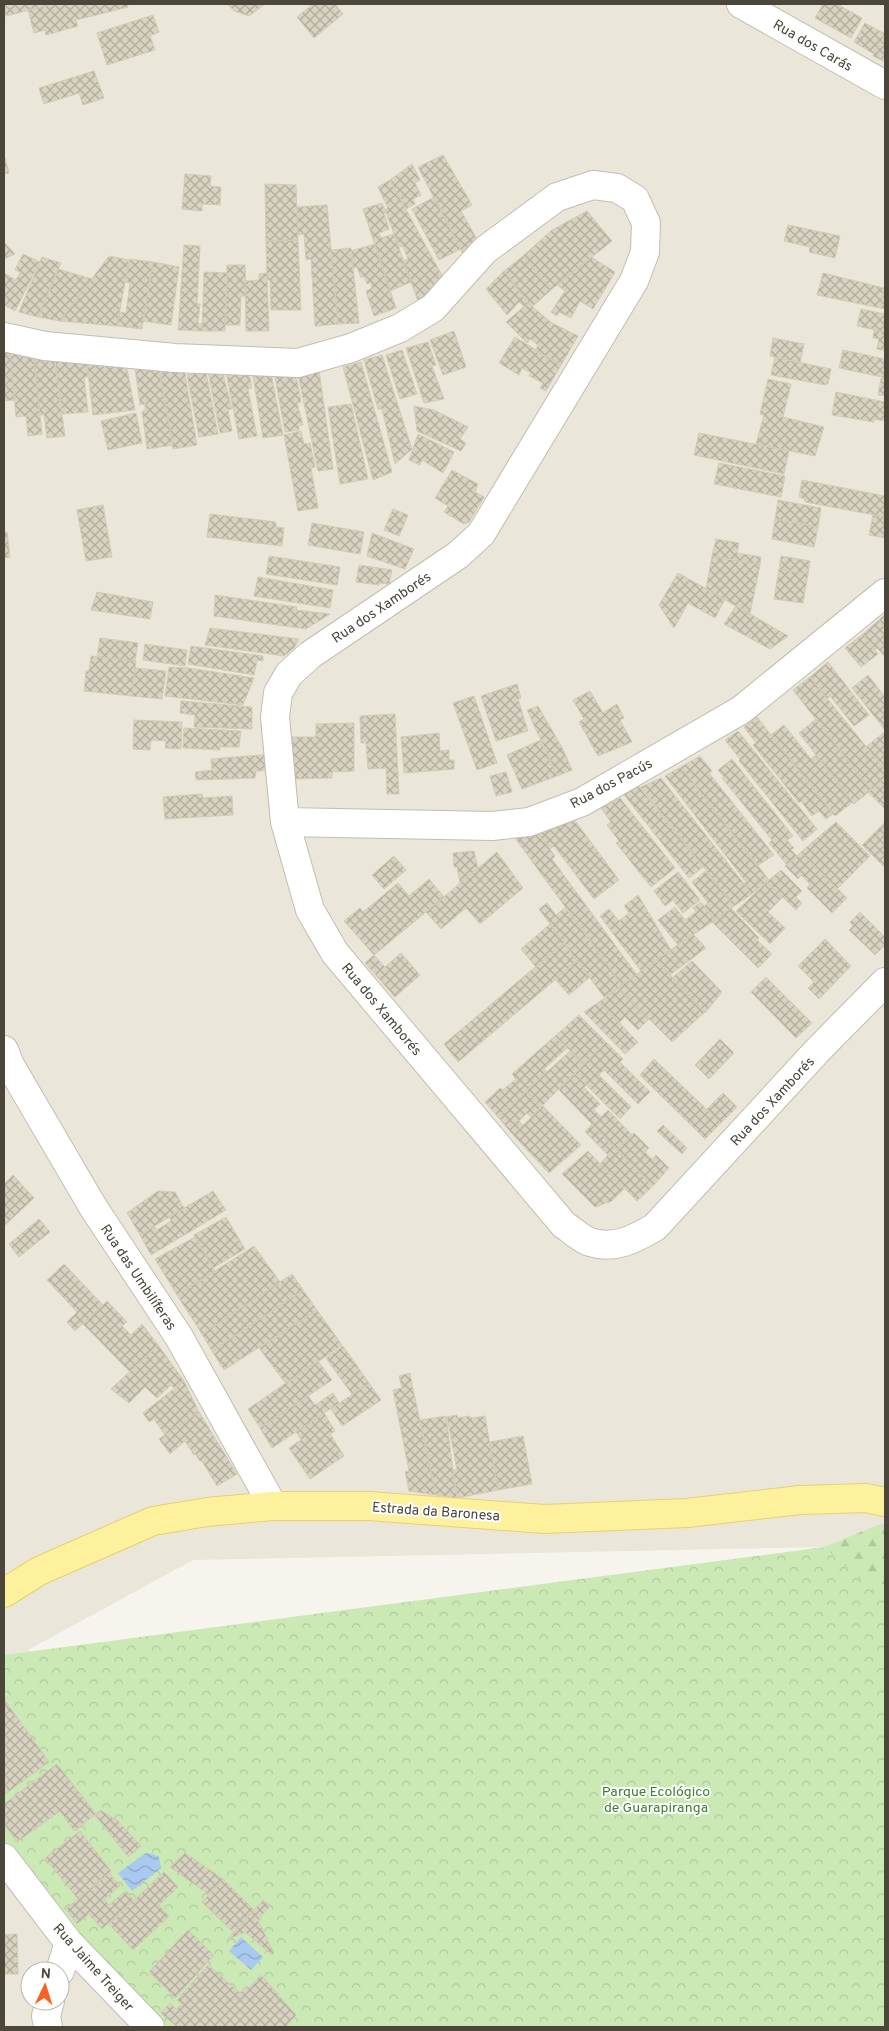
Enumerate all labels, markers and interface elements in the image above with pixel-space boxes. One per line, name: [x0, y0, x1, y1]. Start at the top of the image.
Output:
street label: Rua dos Carás: [769, 17, 855, 76]
street label: Rua dos Xamborés: [329, 569, 435, 648]
street label: Rua dos Pacús: [568, 756, 656, 813]
street label: Rua dos Xamborés: [337, 960, 425, 1060]
street label: Rua dos Xamborés: [727, 1054, 819, 1150]
street label: Rua das Umbilíferas: [96, 1222, 179, 1334]
street label: Estrada da Baronesa: [371, 1500, 500, 1525]
park label: Parque Ecológico de Guarapiranga: [602, 1784, 710, 1817]
street label: Rua Jaime Treiger: [49, 1920, 137, 2016]
north arrow: [20, 1961, 70, 2011]
text: N: [40, 1966, 51, 1983]

